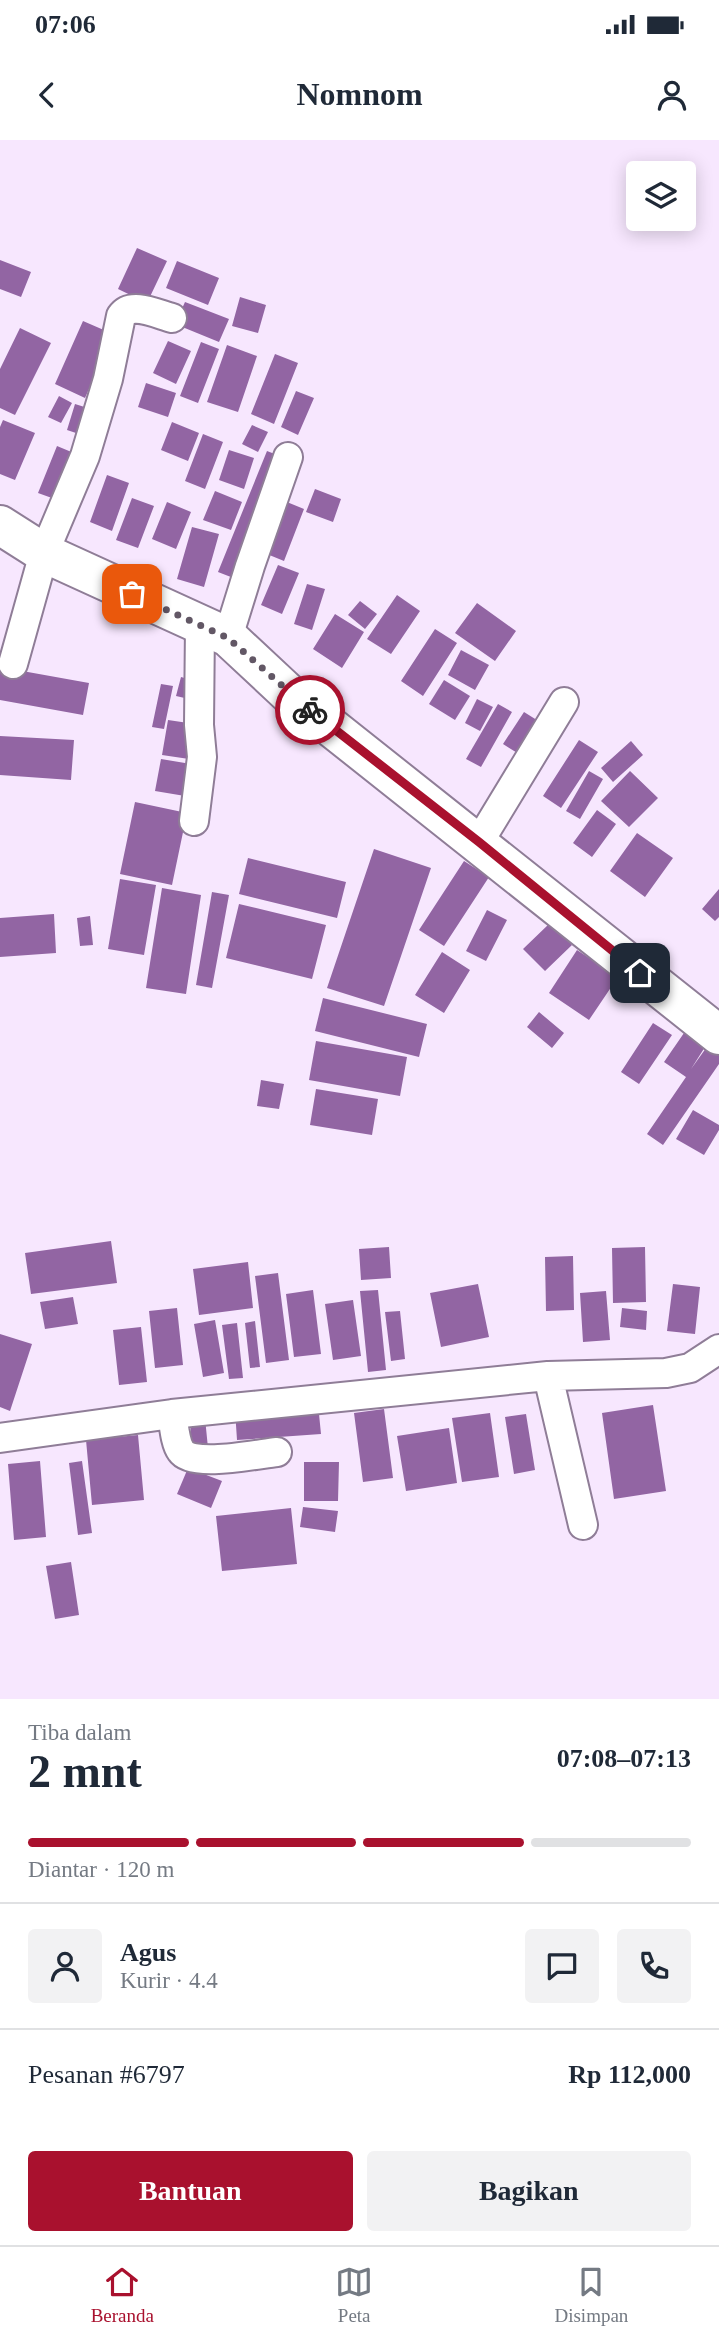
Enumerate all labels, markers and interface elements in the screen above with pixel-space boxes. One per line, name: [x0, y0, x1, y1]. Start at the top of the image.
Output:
text: 07:06: [35, 10, 96, 39]
icon: back: [28, 76, 66, 114]
text: Nomnom: [296, 76, 423, 112]
icon: person: [653, 76, 691, 114]
map controls: [626, 161, 696, 231]
button: layers: [626, 161, 696, 231]
pin: [102, 564, 162, 624]
icon: bag: [113, 575, 151, 613]
courier: [275, 675, 345, 745]
icon: bike: [291, 691, 329, 729]
pin: [610, 943, 670, 1003]
icon: home: [621, 954, 659, 992]
text: Tiba dalam: [28, 1720, 131, 1745]
text: 07:08–07:13: [557, 1744, 691, 1773]
text: 2 mnt: [28, 1746, 142, 1797]
text: Diantar · 120 m: [28, 1857, 174, 1882]
button: person: [28, 1929, 102, 2003]
button: chat: [525, 1929, 599, 2003]
button: phone: [617, 1929, 691, 2003]
text: Agus: [120, 1938, 176, 1967]
text: Kurir · 4.4: [120, 1968, 218, 1993]
text: Pesanan #6797: [28, 2060, 185, 2089]
text: Rp 112,000: [568, 2060, 691, 2089]
button: Bantuan: [28, 2151, 353, 2231]
button: Bagikan: [367, 2151, 691, 2231]
tab: Beranda: [91, 2263, 154, 2327]
tab: Peta: [335, 2263, 373, 2327]
tab: Disimpan: [554, 2263, 628, 2327]

